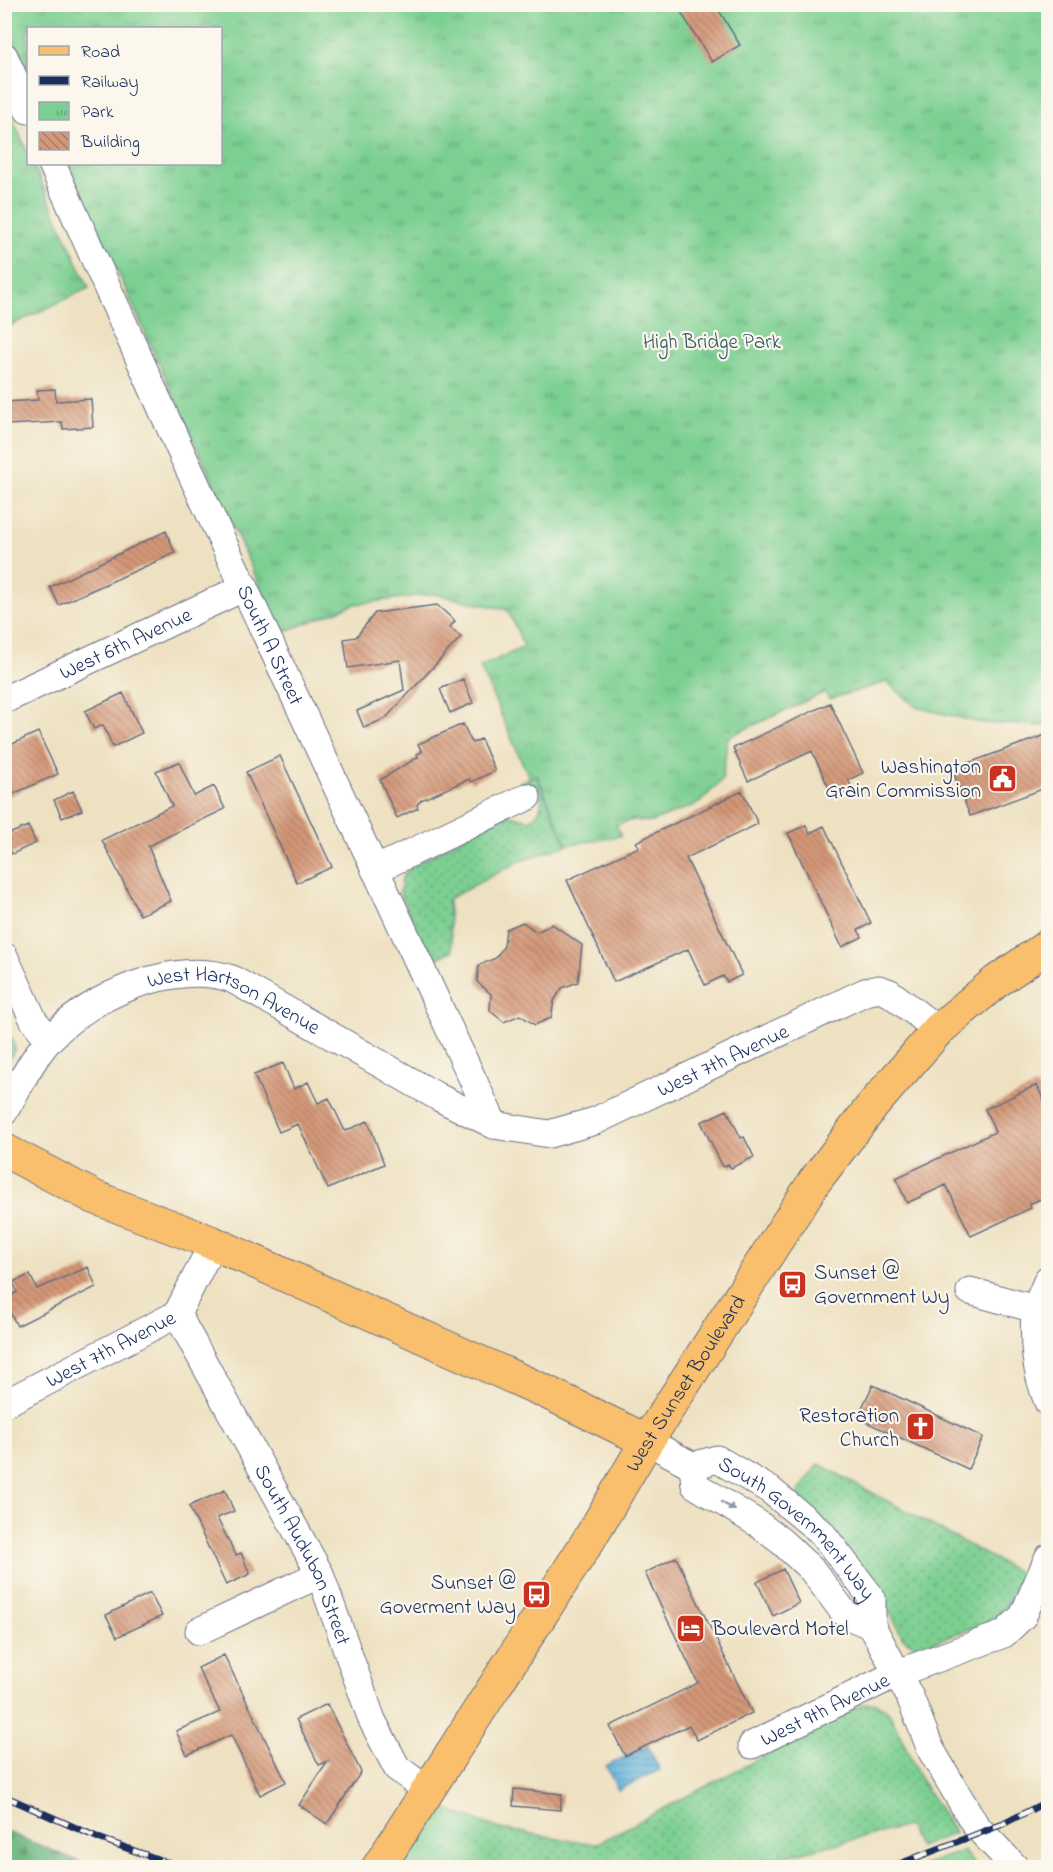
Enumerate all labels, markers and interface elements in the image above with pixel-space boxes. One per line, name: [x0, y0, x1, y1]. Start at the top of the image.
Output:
legend: [27, 27, 222, 165]
text: Road: [81, 40, 120, 66]
text: Railway: [81, 70, 138, 96]
text: Park: [81, 100, 114, 126]
text: Building: [80, 130, 140, 157]
park label: High Bridge Park: [643, 328, 782, 360]
street label: South A Street: [228, 580, 310, 711]
street label: West 6th Avenue: [55, 601, 198, 689]
place label: Washington Grain Commission: [825, 753, 981, 807]
public building icon: Washington Grain Commission: [986, 762, 1018, 794]
street label: West Hartson Avenue: [144, 960, 326, 1044]
street label: West 7th Avenue: [653, 1017, 795, 1106]
place label: Sunset @ Government Wy: [814, 1259, 949, 1315]
bus stop icon: Sunset @ Government Wy: [777, 1268, 809, 1300]
street label: West Sunset Boulevard: [619, 1290, 754, 1478]
street label: West 7th Avenue: [41, 1304, 182, 1397]
place label: Restoration Church: [799, 1402, 899, 1456]
church icon: Restoration Church: [904, 1411, 936, 1443]
street label: South Government Way: [712, 1450, 881, 1608]
street label: South Audubon Street: [245, 1459, 357, 1650]
one-way arrow: [720, 1500, 736, 1511]
place label: Sunset @ Goverment Way: [380, 1569, 516, 1625]
bus stop icon: Sunset @ Goverment Way: [521, 1578, 553, 1610]
hotel icon: Boulevard Motel: [675, 1612, 707, 1644]
place label: Boulevard Motel: [711, 1615, 849, 1645]
street label: West 9th Avenue: [756, 1666, 896, 1755]

